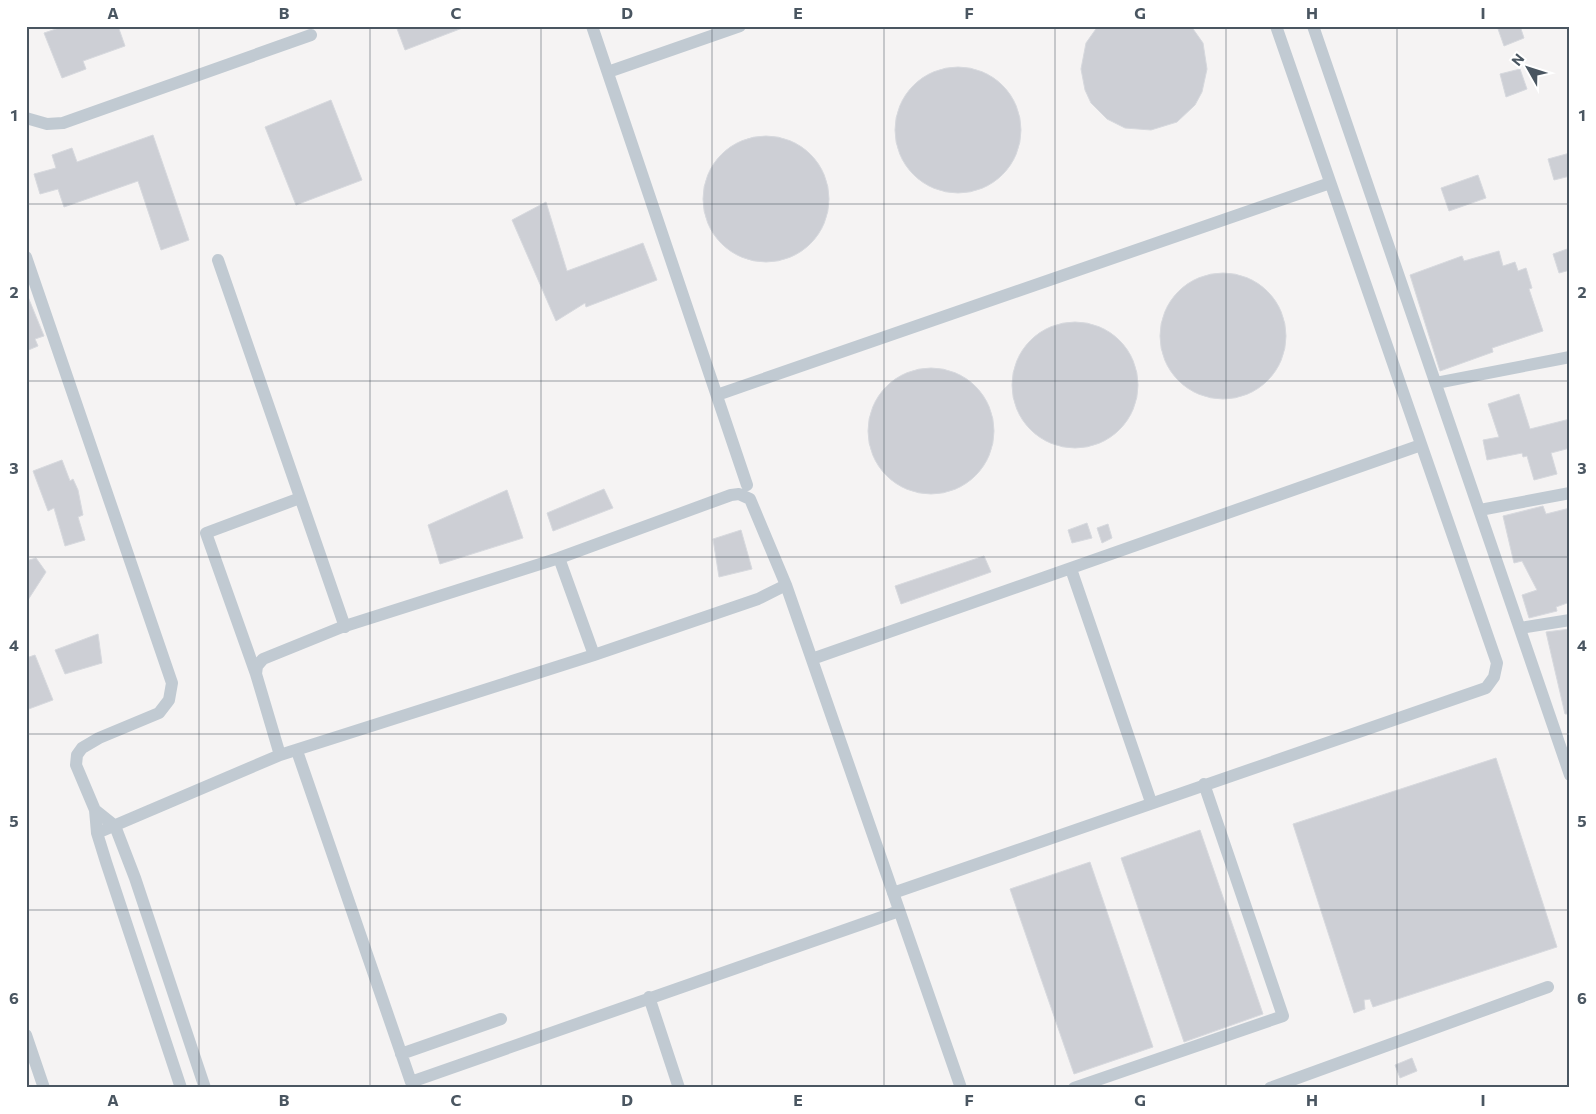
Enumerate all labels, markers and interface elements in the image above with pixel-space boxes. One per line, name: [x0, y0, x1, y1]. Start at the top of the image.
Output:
text: A: [107, 3, 119, 22]
text: B: [279, 3, 290, 22]
text: C: [451, 3, 462, 22]
text: D: [621, 3, 633, 22]
text: E: [793, 3, 803, 22]
text: F: [964, 3, 974, 22]
text: G: [1134, 3, 1146, 22]
text: H: [1306, 3, 1318, 22]
text: I: [1480, 3, 1486, 22]
north arrow: [1504, 42, 1554, 92]
text: N: [1508, 50, 1527, 69]
text: 1: [10, 105, 18, 124]
text: 1: [1578, 105, 1586, 124]
text: 2: [9, 282, 19, 301]
text: 2: [1577, 282, 1587, 301]
text: 3: [9, 458, 19, 477]
text: 3: [1577, 458, 1587, 477]
text: 4: [9, 635, 19, 654]
text: 4: [1577, 635, 1587, 654]
text: 5: [9, 811, 19, 830]
text: 5: [1577, 811, 1587, 830]
text: 6: [9, 988, 19, 1007]
text: 6: [1577, 988, 1587, 1007]
text: A: [107, 1090, 119, 1109]
text: B: [279, 1090, 290, 1109]
text: C: [451, 1090, 462, 1109]
text: D: [621, 1090, 633, 1109]
text: E: [793, 1090, 803, 1109]
text: F: [964, 1090, 974, 1109]
text: G: [1134, 1090, 1146, 1109]
text: H: [1306, 1090, 1318, 1109]
text: I: [1480, 1090, 1486, 1109]

